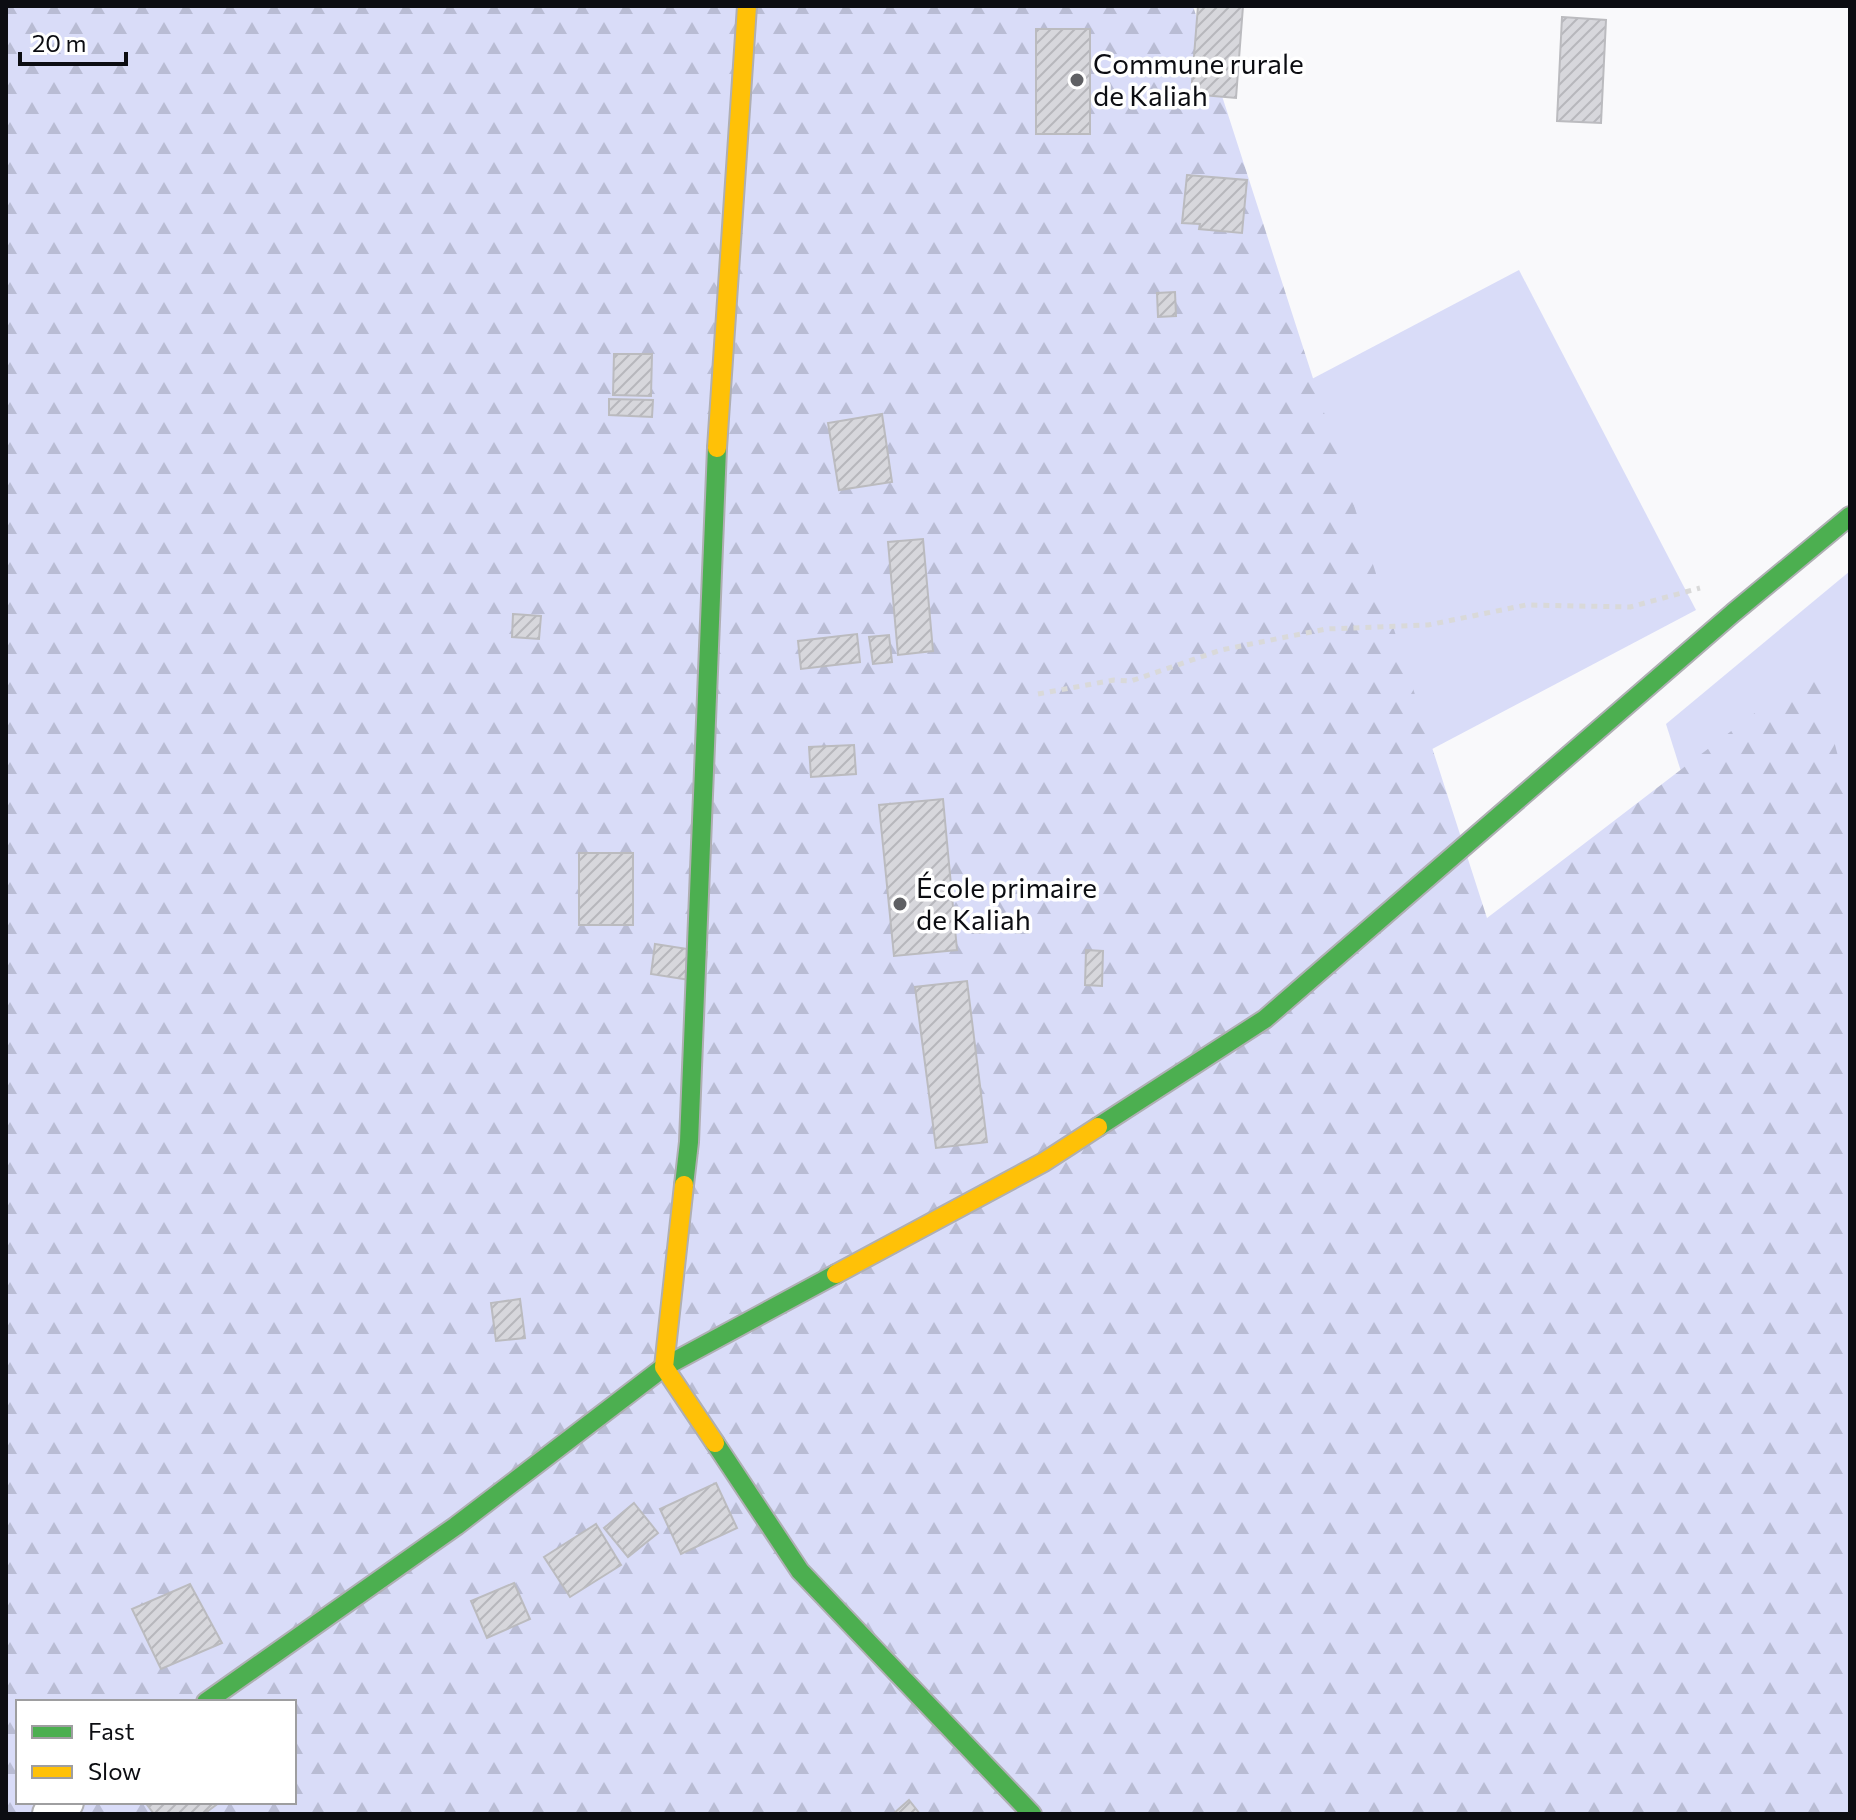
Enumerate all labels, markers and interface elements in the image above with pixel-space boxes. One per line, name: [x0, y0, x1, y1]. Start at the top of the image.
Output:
scale bar: [20, 16, 126, 66]
text: 20 m: [32, 28, 86, 57]
place label: Commune rurale de Kaliah: [1093, 46, 1304, 112]
marker: Commune rurale de Kaliah: [1068, 71, 1086, 89]
place label: École primaire de Kaliah: [916, 870, 1097, 936]
marker: École primaire de Kaliah: [891, 895, 909, 913]
legend: [16, 1700, 296, 1804]
text: Fast: [88, 1716, 135, 1745]
text: Slow: [88, 1756, 141, 1785]

